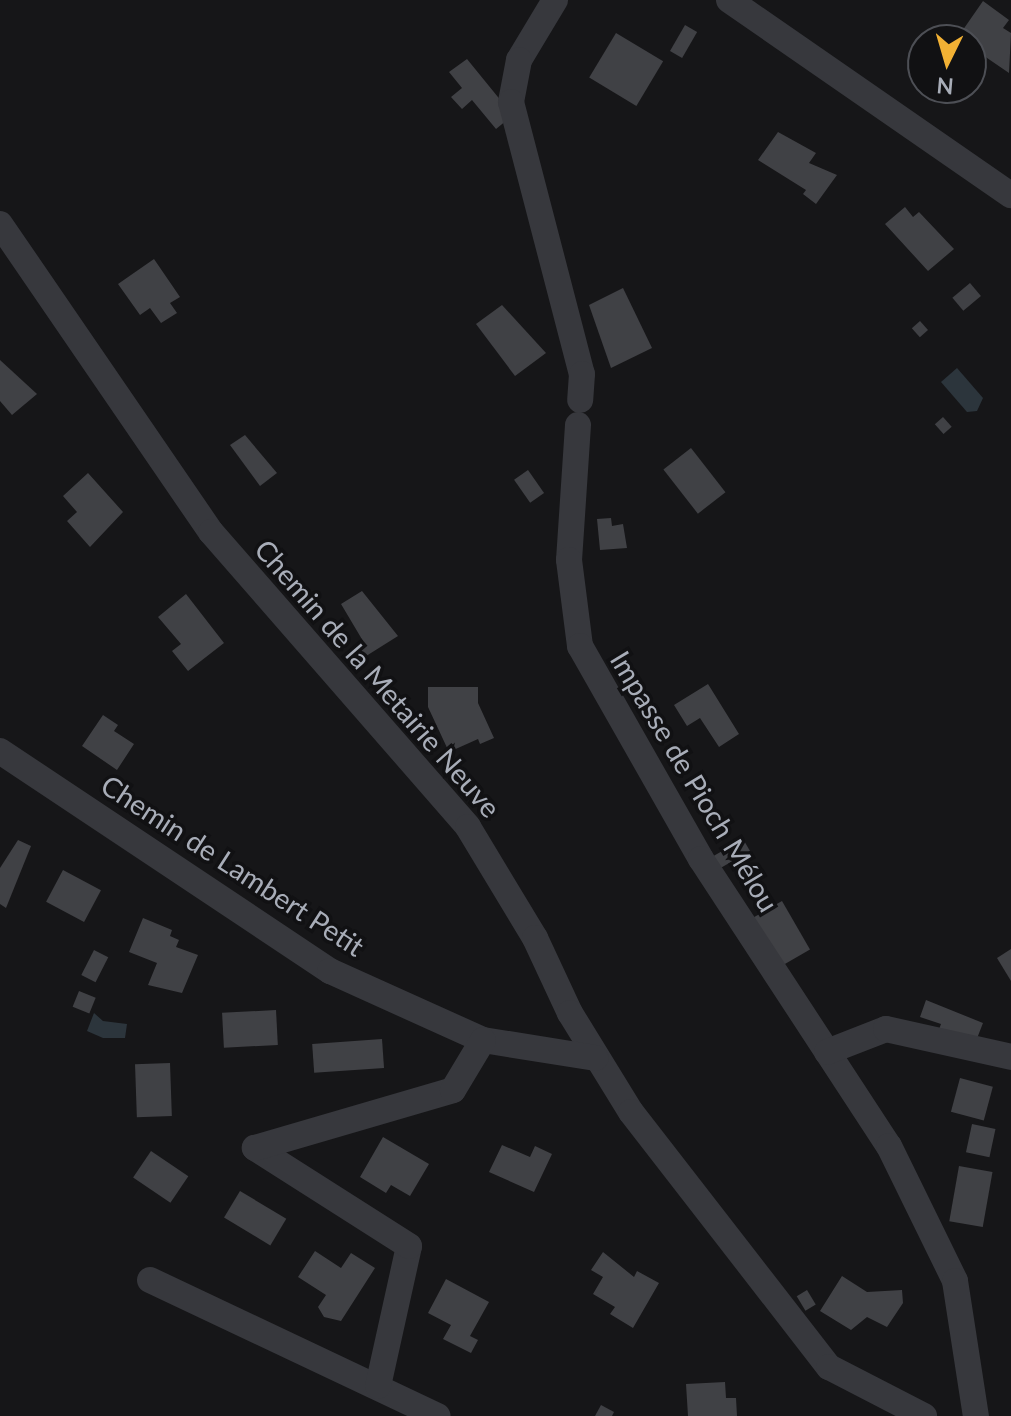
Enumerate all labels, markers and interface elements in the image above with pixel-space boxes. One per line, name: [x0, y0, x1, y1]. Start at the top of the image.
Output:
north arrow: [907, 24, 987, 104]
text: N: [935, 72, 955, 101]
street label: Chemin de la Metairie Neuve: [248, 532, 508, 824]
street label: Impasse de Pioch Mélou: [604, 645, 786, 917]
street label: Chemin de Lambert Petit: [95, 767, 371, 963]

